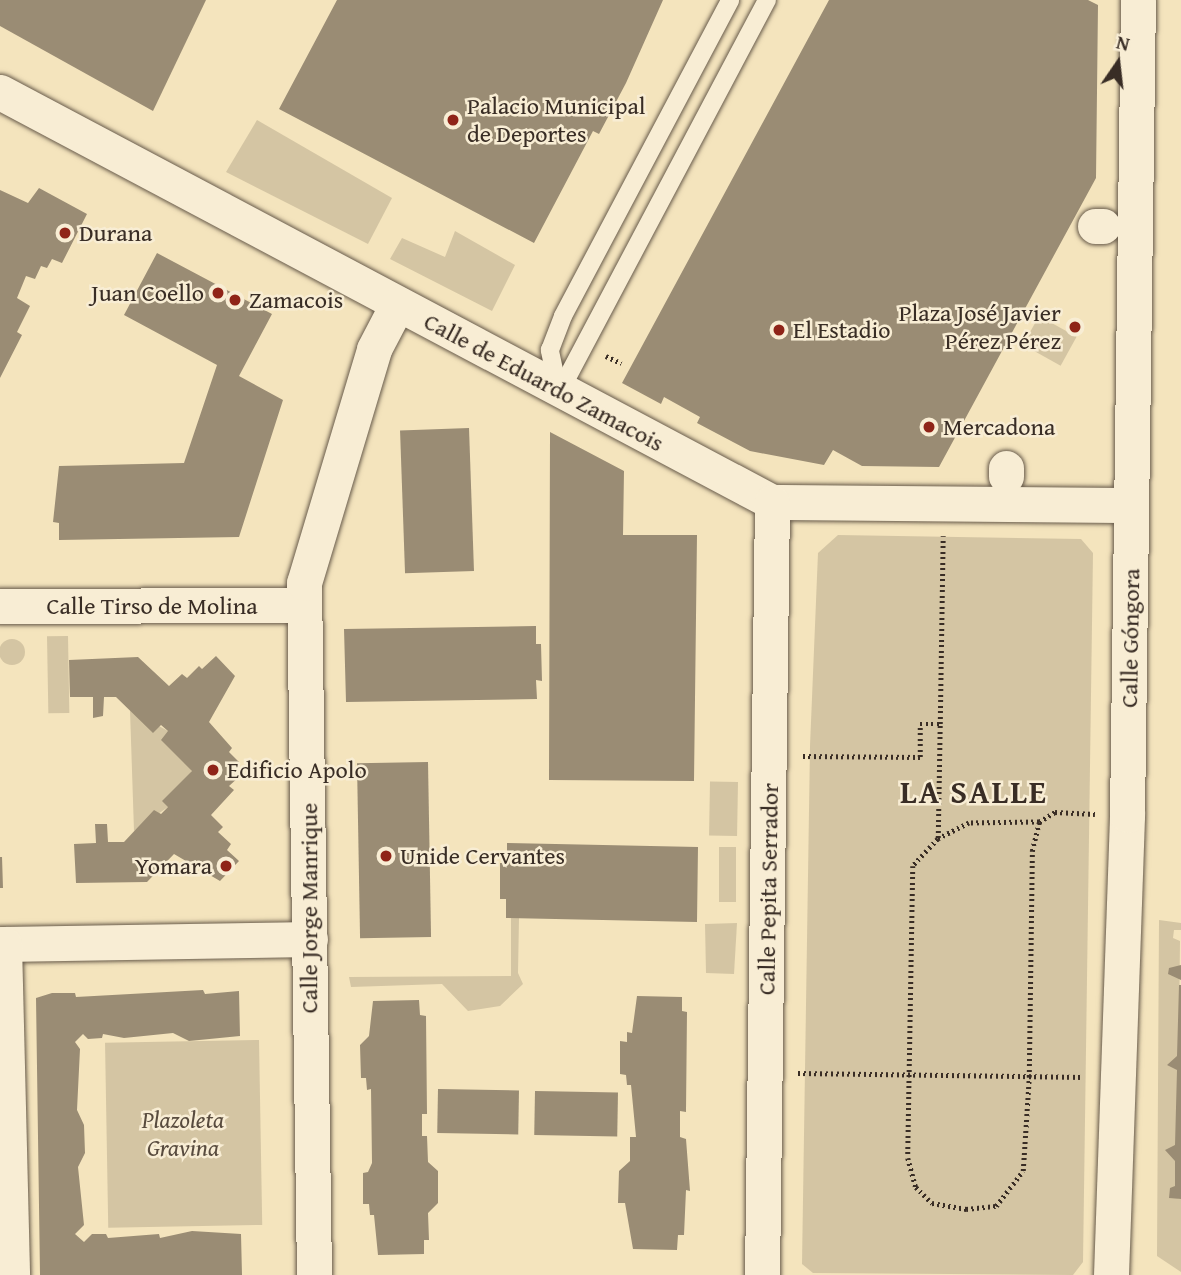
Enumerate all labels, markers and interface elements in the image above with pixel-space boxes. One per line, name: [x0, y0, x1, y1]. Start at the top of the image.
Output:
north arrow: [1083, 28, 1153, 98]
text: N: [1114, 28, 1133, 58]
place label: Palacio Municipal de Deportes: [467, 92, 646, 148]
marker: Palacio Municipal de Deportes: [445, 112, 461, 128]
place label: Durana: [79, 219, 152, 247]
marker: Durana: [57, 225, 73, 241]
place label: Juan Coello: [91, 279, 204, 307]
marker: Juan Coello: [210, 285, 226, 301]
place label: Zamacois: [249, 286, 343, 314]
marker: Zamacois: [227, 292, 243, 308]
place label: Plaza José Javier Pérez Pérez: [899, 299, 1061, 355]
street label: Calle de Eduardo Zamacois: [419, 307, 669, 457]
place label: El Estadio: [793, 316, 890, 344]
marker: Plaza José Javier Pérez Pérez: [1067, 319, 1083, 335]
marker: El Estadio: [771, 322, 787, 338]
place label: Mercadona: [943, 413, 1055, 441]
marker: Mercadona: [921, 419, 937, 435]
street label: Calle Góngora: [1114, 568, 1146, 708]
street label: Calle Tirso de Molina: [46, 592, 258, 620]
place label: Edificio Apolo: [227, 756, 367, 784]
marker: Edificio Apolo: [205, 762, 221, 778]
district label: LA SALLE: [901, 773, 1047, 811]
street label: Calle Pepita Serrador: [752, 783, 784, 995]
street label: Calle Jorge Manrique: [295, 803, 323, 1013]
place label: Unide Cervantes: [400, 842, 565, 870]
marker: Unide Cervantes: [378, 848, 394, 864]
place label: Yomara: [135, 852, 212, 880]
marker: Yomara: [218, 858, 234, 874]
park label: Plazoleta Gravina: [142, 1106, 224, 1162]

